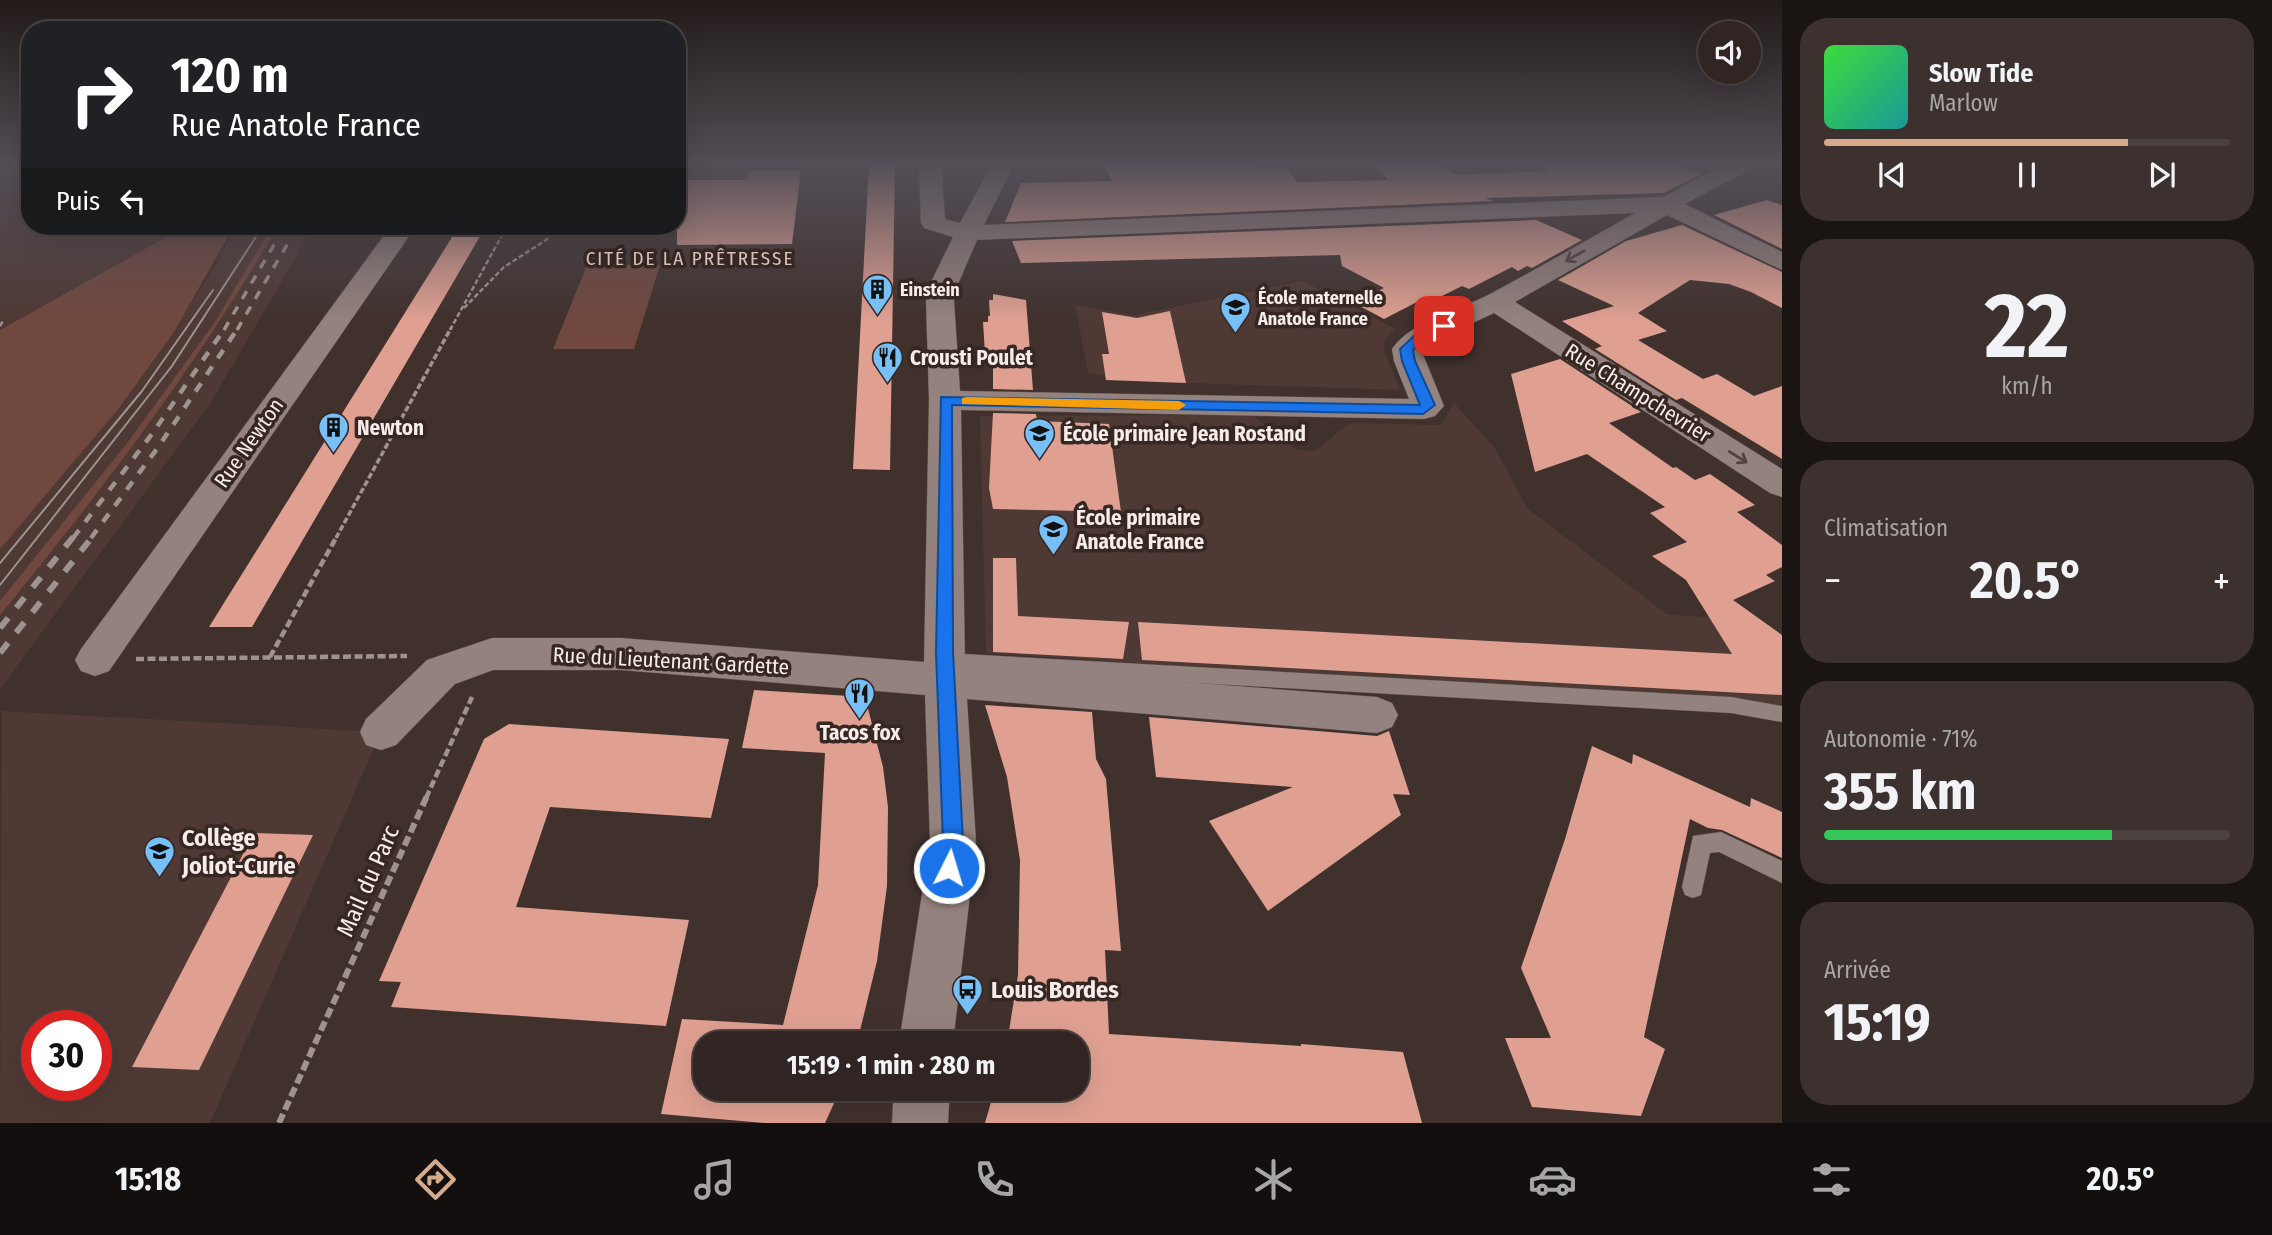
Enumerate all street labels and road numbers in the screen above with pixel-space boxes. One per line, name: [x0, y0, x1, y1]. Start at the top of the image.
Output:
street label: Rue Champchevrier: [1560, 338, 1716, 449]
street label: Rue Newton: [209, 393, 289, 493]
street label: Rue du Lieutenant Gardette: [552, 642, 790, 680]
street label: Mail du Parc: [331, 821, 405, 941]

